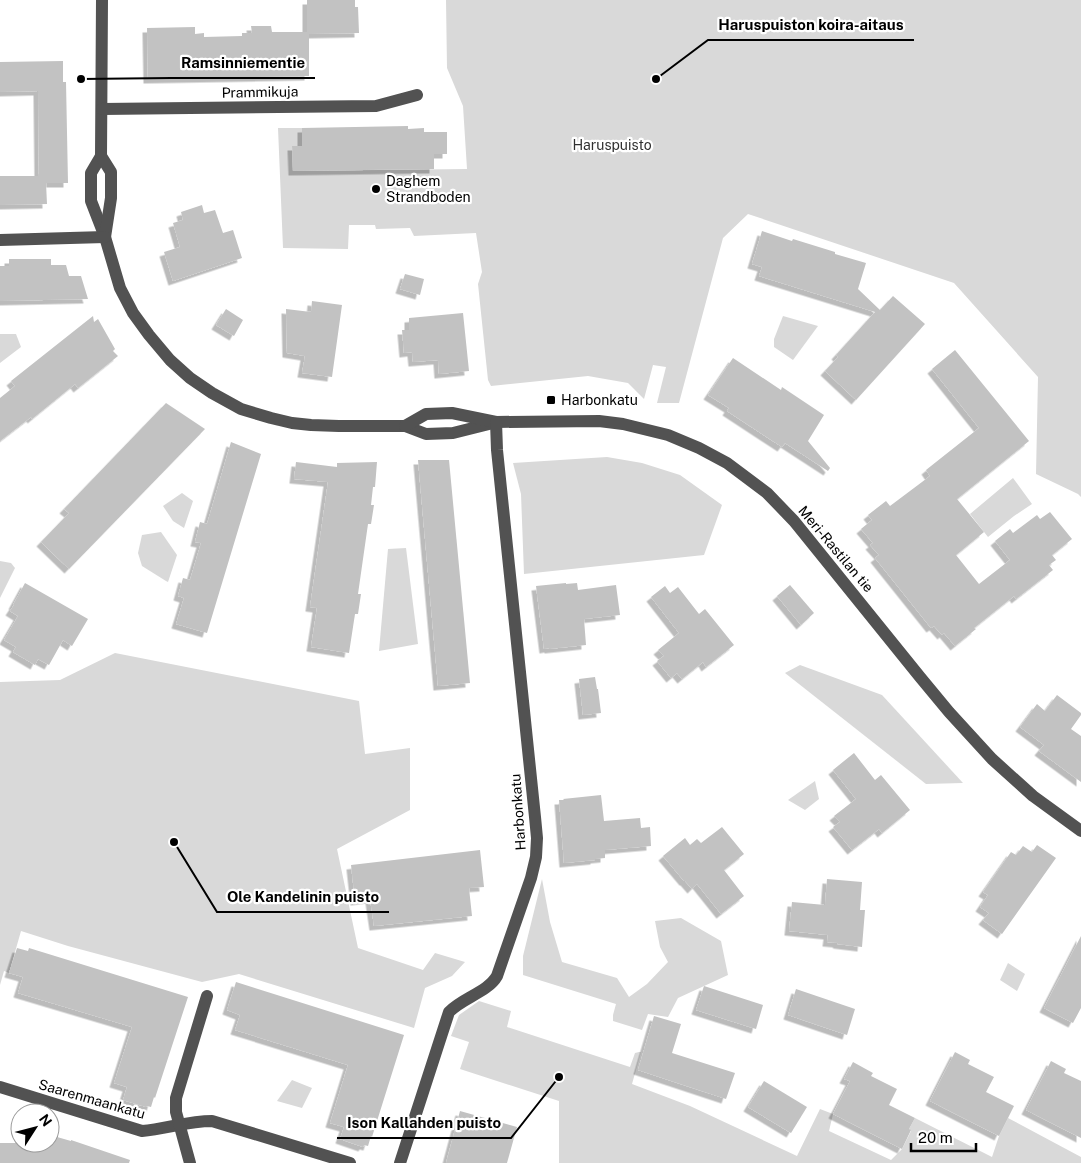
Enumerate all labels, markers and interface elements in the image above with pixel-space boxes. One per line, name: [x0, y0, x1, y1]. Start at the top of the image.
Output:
callout: Haruspuiston koira-aitaus: [708, 10, 914, 40]
text: Haruspuiston koira-aitaus: [718, 16, 904, 33]
callout: Ramsinniementie: [171, 48, 315, 78]
text: Ramsinniementie: [181, 54, 305, 71]
street label: Prammikuja: [221, 83, 299, 101]
park label: Haruspuisto: [572, 137, 652, 153]
place label: Daghem Strandboden: [386, 173, 471, 205]
marker: Daghem Strandboden: [370, 183, 382, 195]
place label: Harbonkatu: [561, 392, 638, 408]
marker: Harbonkatu: [545, 394, 557, 406]
street label: Meri-Rastilan tie: [795, 503, 877, 595]
street label: Harbonkatu: [507, 773, 529, 851]
callout: Ole Kandelinin puisto: [217, 882, 389, 912]
text: Ole Kandelinin puisto: [227, 888, 379, 905]
street label: Saarenmaankatu: [37, 1076, 147, 1122]
north arrow: [10, 1103, 60, 1153]
callout: Ison Kallahden puisto: [337, 1108, 511, 1138]
text: N: [36, 1111, 55, 1129]
text: Ison Kallahden puisto: [347, 1114, 501, 1131]
scale bar: [911, 1120, 976, 1152]
text: 20 m: [918, 1129, 953, 1146]

